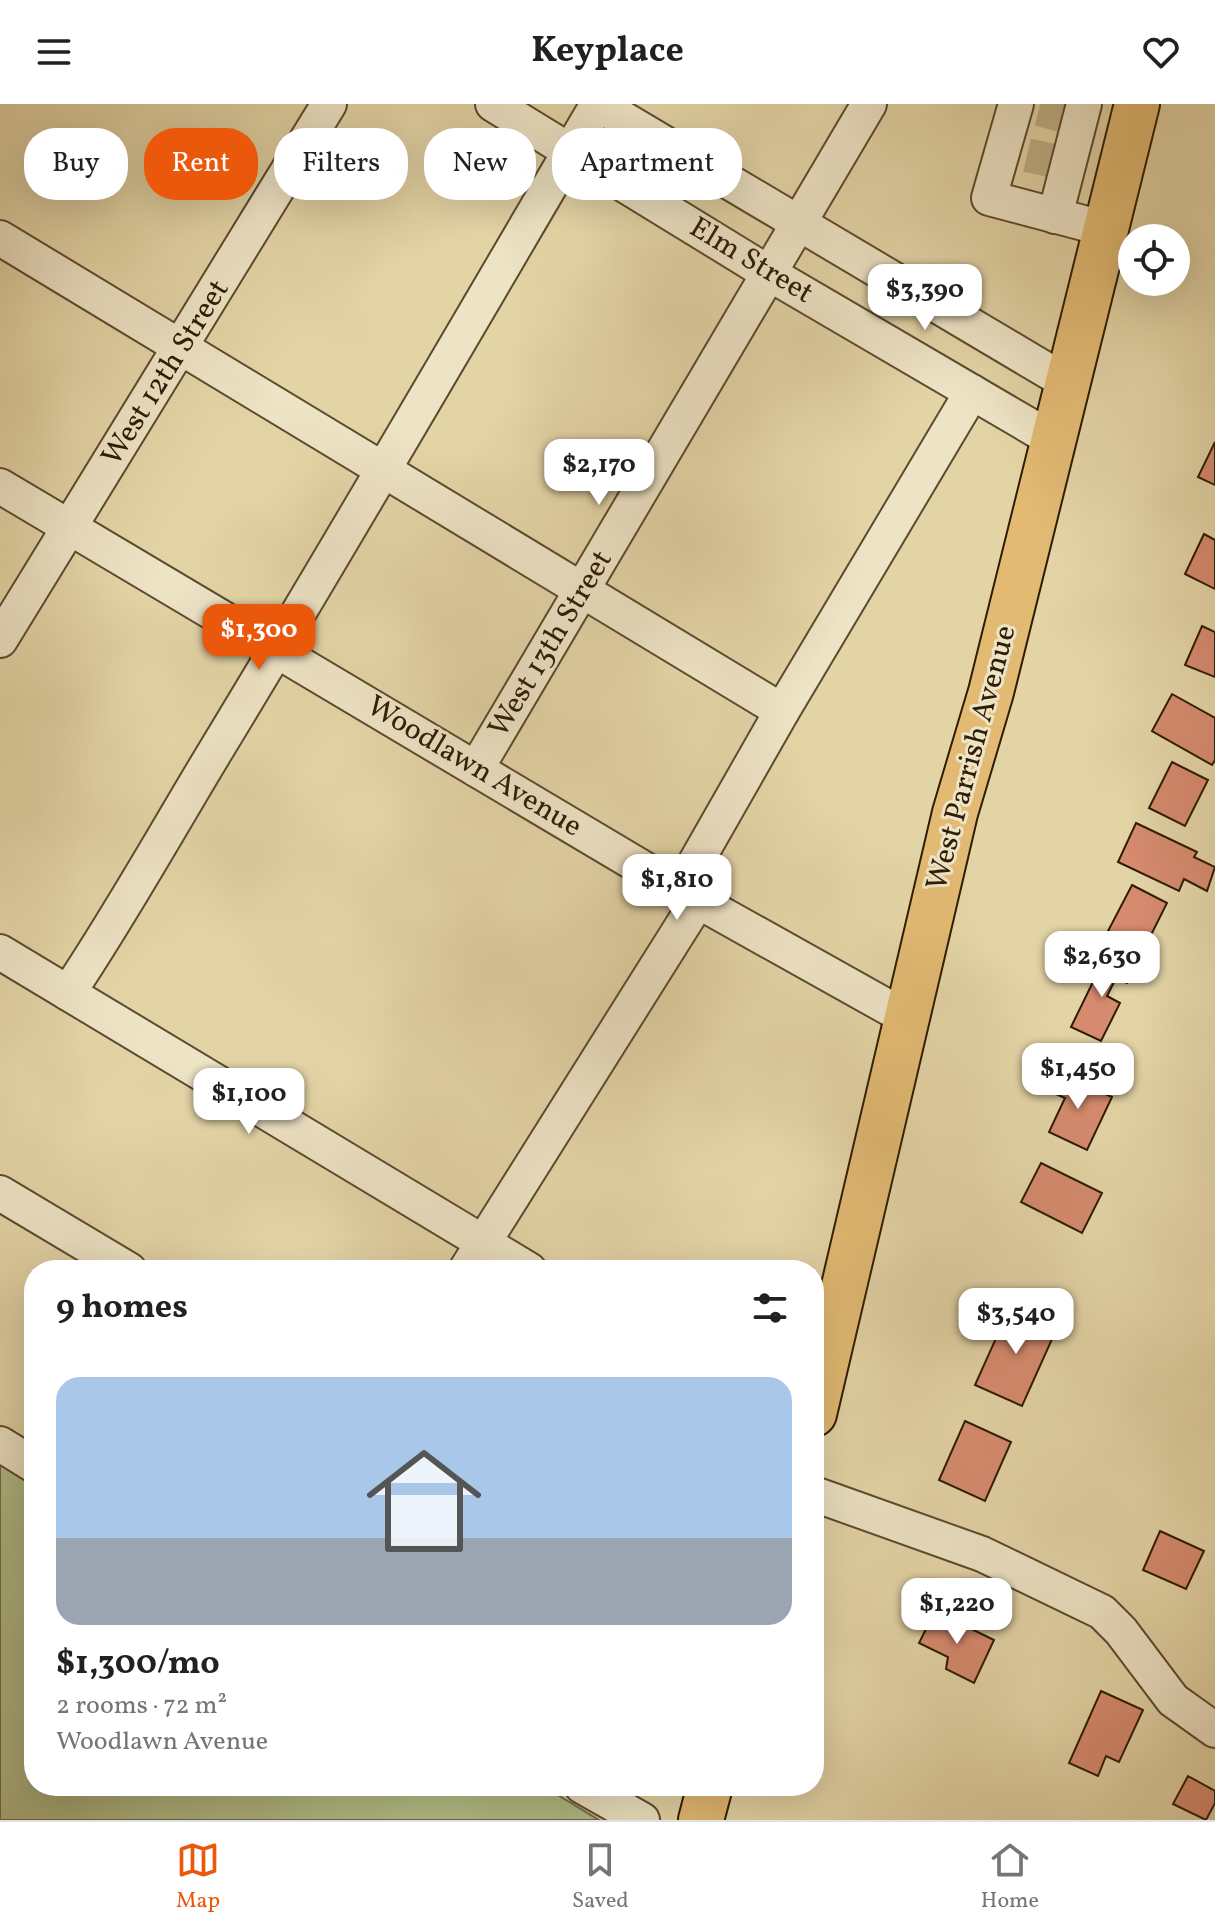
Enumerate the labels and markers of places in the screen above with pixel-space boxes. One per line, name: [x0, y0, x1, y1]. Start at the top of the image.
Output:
pin: $3,390: [860, 264, 990, 332]
pin: $2,170: [534, 439, 664, 507]
pin: $1,300: [194, 604, 324, 672]
pin: $1,810: [612, 854, 742, 922]
pin: $2,630: [1037, 931, 1167, 999]
pin: $1,450: [1013, 1043, 1143, 1111]
pin: $1,100: [184, 1068, 314, 1136]
pin: $3,540: [951, 1288, 1081, 1356]
pin: $1,220: [892, 1578, 1022, 1646]

